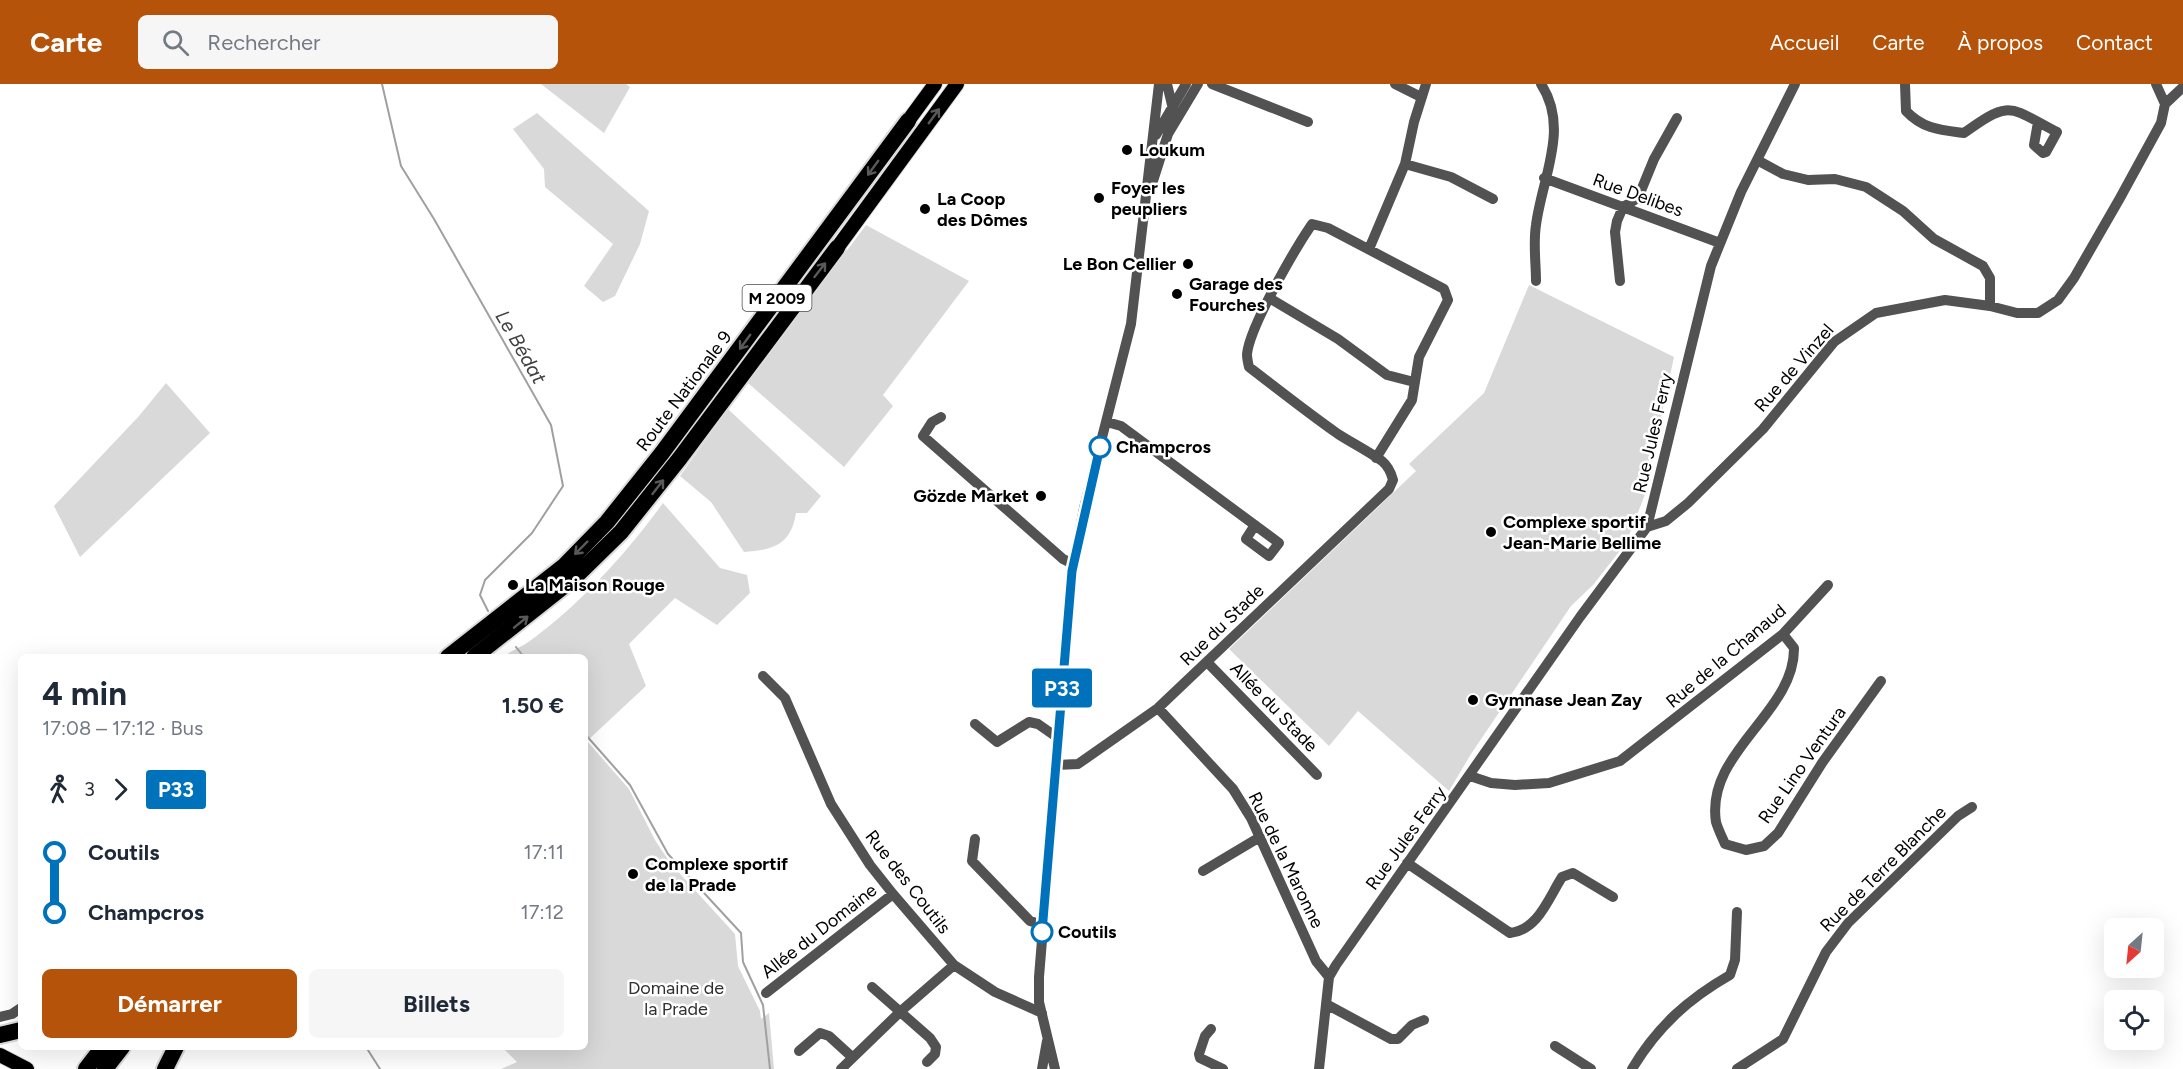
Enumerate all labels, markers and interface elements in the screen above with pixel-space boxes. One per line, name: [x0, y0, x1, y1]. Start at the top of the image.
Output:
search box: [138, 15, 558, 69]
text: Carte: [30, 25, 102, 59]
icon: search: [159, 26, 192, 59]
text: Rechercher: [207, 29, 320, 56]
text: Accueil: [1770, 30, 1839, 55]
text: Carte: [1872, 30, 1925, 55]
text: À propos: [1958, 30, 2043, 55]
text: Contact: [2076, 30, 2153, 55]
one-way arrow: [928, 108, 940, 124]
place label: Loukum: [1139, 139, 1205, 161]
marker: Loukum: [1120, 143, 1134, 157]
one-way arrow: [867, 160, 879, 176]
street label: Rue Delibes: [1590, 168, 1686, 222]
place label: Foyer les peupliers: [1111, 177, 1188, 220]
place label: La Coop des Dômes: [937, 188, 1028, 231]
marker: Foyer les peupliers: [1092, 191, 1106, 205]
marker: La Coop des Dômes: [918, 202, 932, 216]
place label: Le Bon Cellier: [1063, 253, 1176, 275]
marker: Le Bon Cellier: [1181, 257, 1195, 271]
one-way arrow: [814, 262, 826, 278]
place label: Garage des Fourches: [1189, 273, 1283, 316]
road number: M 2009: [742, 285, 812, 311]
marker: Garage des Fourches: [1170, 287, 1184, 301]
water label: Le Bédat: [490, 306, 552, 388]
street label: Rue de Vinzel: [1750, 319, 1838, 417]
street label: Route Nationale 9: [632, 326, 736, 456]
one-way arrow: [739, 334, 751, 350]
street label: Rue Jules Ferry: [1628, 370, 1678, 495]
marker: Champcros: [1089, 436, 1111, 458]
place label: Champcros: [1116, 436, 1212, 458]
one-way arrow: [651, 479, 664, 495]
place label: Gözde Market: [913, 485, 1029, 507]
marker: Gözde Market: [1034, 489, 1048, 503]
place label: Complexe sportif Jean-Marie Bellime: [1503, 511, 1661, 554]
marker: Complexe sportif Jean-Marie Bellime: [1484, 525, 1498, 539]
one-way arrow: [574, 541, 589, 556]
place label: La Maison Rouge: [525, 574, 665, 596]
marker: La Maison Rouge: [506, 578, 520, 592]
street label: Rue du Stade: [1176, 579, 1269, 670]
street label: Rue de la Chanaud: [1661, 599, 1791, 713]
one-way arrow: [512, 615, 528, 628]
street label: Allée du Stade: [1226, 657, 1323, 757]
line badge: P33: [1028, 668, 1096, 708]
text: 4 min: [42, 674, 127, 713]
text: P33: [1044, 676, 1080, 701]
place label: Gymnase Jean Zay: [1485, 689, 1643, 711]
text: 1.50 €: [502, 692, 564, 719]
marker: Gymnase Jean Zay: [1466, 693, 1480, 707]
street label: Rue Lino Ventura: [1753, 702, 1851, 828]
text: 17:08 – 17:12 · Bus: [42, 716, 203, 740]
icon: walk: [42, 773, 75, 806]
icon: forward: [104, 773, 137, 806]
text: 3: [84, 777, 95, 801]
text: P33: [158, 777, 194, 802]
street label: Rue Jules Ferry: [1361, 781, 1451, 894]
street label: Rue de la Maronne: [1243, 788, 1329, 932]
street label: Rue de Terre Blanche: [1815, 801, 1951, 937]
street label: Rue des Coutils: [861, 826, 955, 938]
text: Coutils: [88, 839, 160, 866]
text: 17:11: [523, 840, 564, 864]
place label: Complexe sportif de la Prade: [645, 853, 789, 896]
marker: Complexe sportif de la Prade: [626, 867, 640, 881]
street label: Allée du Domaine: [757, 879, 881, 983]
text: Champcros: [88, 899, 204, 926]
text: 17:12: [521, 900, 564, 924]
north arrow: [2104, 918, 2164, 978]
map controls: [2104, 918, 2164, 1050]
marker: Coutils: [1031, 921, 1053, 943]
place label: Coutils: [1058, 921, 1117, 943]
button: Démarrer: [42, 969, 297, 1038]
button: Billets: [309, 969, 564, 1038]
park label: Domaine de la Prade: [628, 977, 724, 1020]
button: locate: [2104, 990, 2164, 1050]

